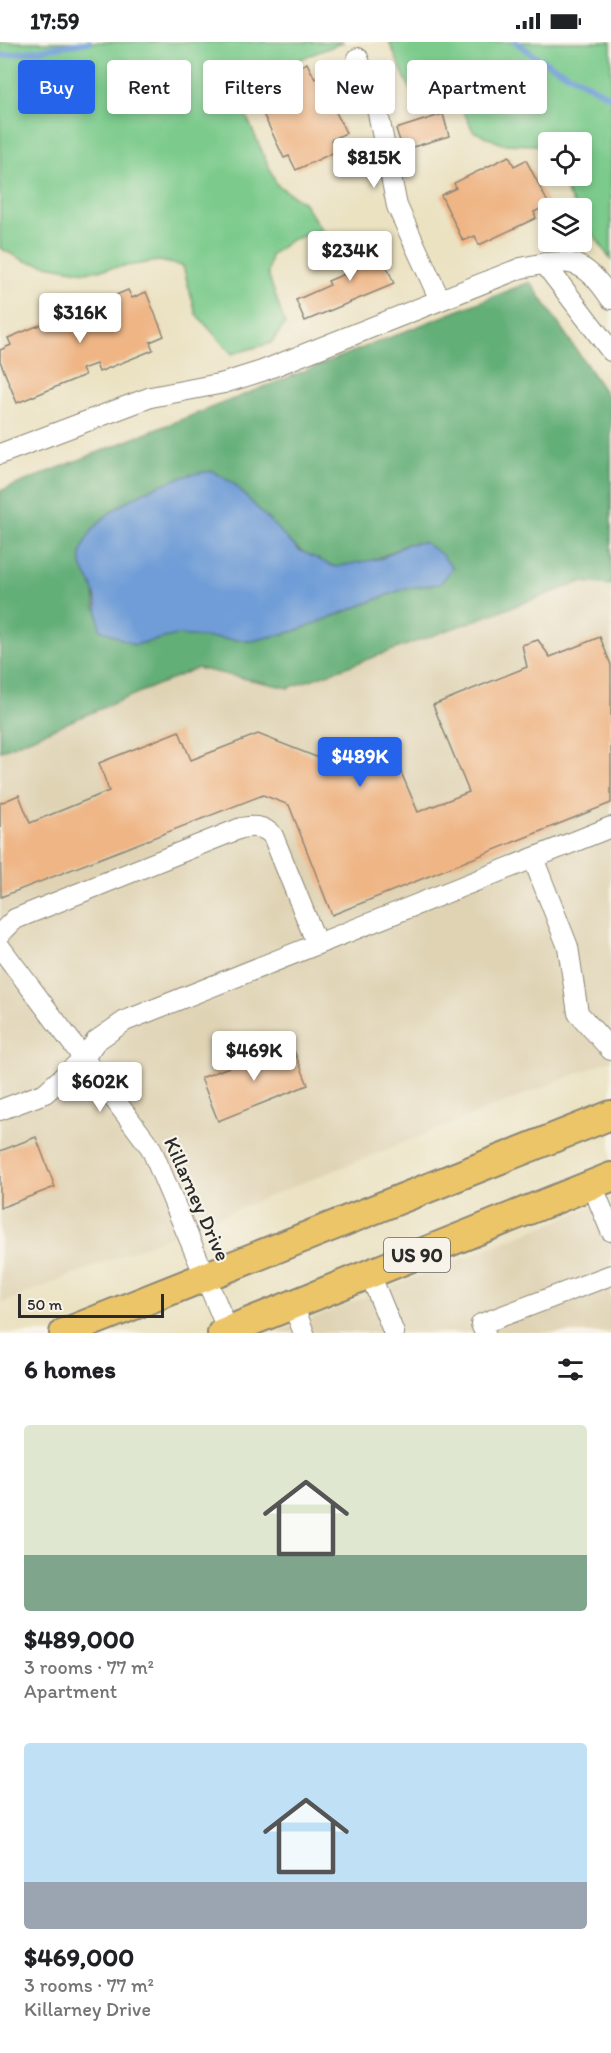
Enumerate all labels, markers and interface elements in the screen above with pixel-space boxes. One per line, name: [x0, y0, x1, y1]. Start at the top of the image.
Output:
text: 17:59: [30, 8, 80, 35]
chip: Buy: [18, 60, 95, 114]
chip: Rent: [107, 60, 191, 114]
chip: Filters: [203, 60, 303, 114]
chip: New: [315, 60, 395, 114]
chip: Apartment: [407, 60, 547, 114]
map controls: [538, 132, 592, 252]
button: locate: [538, 132, 592, 186]
pin: $815K: [332, 138, 416, 189]
text: $815K: [347, 145, 401, 169]
button: layers: [538, 198, 592, 252]
pin: $234K: [308, 231, 392, 282]
text: $234K: [322, 238, 378, 262]
pin: $316K: [38, 293, 122, 344]
text: $316K: [53, 300, 107, 324]
pin: $489K: [318, 737, 402, 788]
text: $489K: [332, 744, 388, 768]
pin: $469K: [212, 1031, 296, 1082]
text: $469K: [226, 1038, 282, 1062]
pin: $602K: [58, 1062, 142, 1113]
text: $602K: [72, 1069, 128, 1093]
street label: Killarney Drive: [159, 1133, 236, 1265]
road number: US 90: [384, 1238, 450, 1272]
scale bar: [18, 1291, 164, 1318]
text: 50 m: [27, 1295, 62, 1314]
text: 6 homes: [24, 1353, 116, 1385]
icon: filters: [554, 1353, 587, 1386]
icon: home: [252, 1464, 360, 1572]
text: $489,000: [24, 1623, 135, 1655]
text: 3 rooms · 77 m²: [24, 1655, 154, 1679]
text: Apartment: [24, 1679, 117, 1703]
icon: home: [252, 1782, 360, 1890]
text: $469,000: [24, 1941, 134, 1973]
text: 3 rooms · 77 m²: [24, 1973, 154, 1997]
text: Killarney Drive: [24, 1997, 151, 2021]

